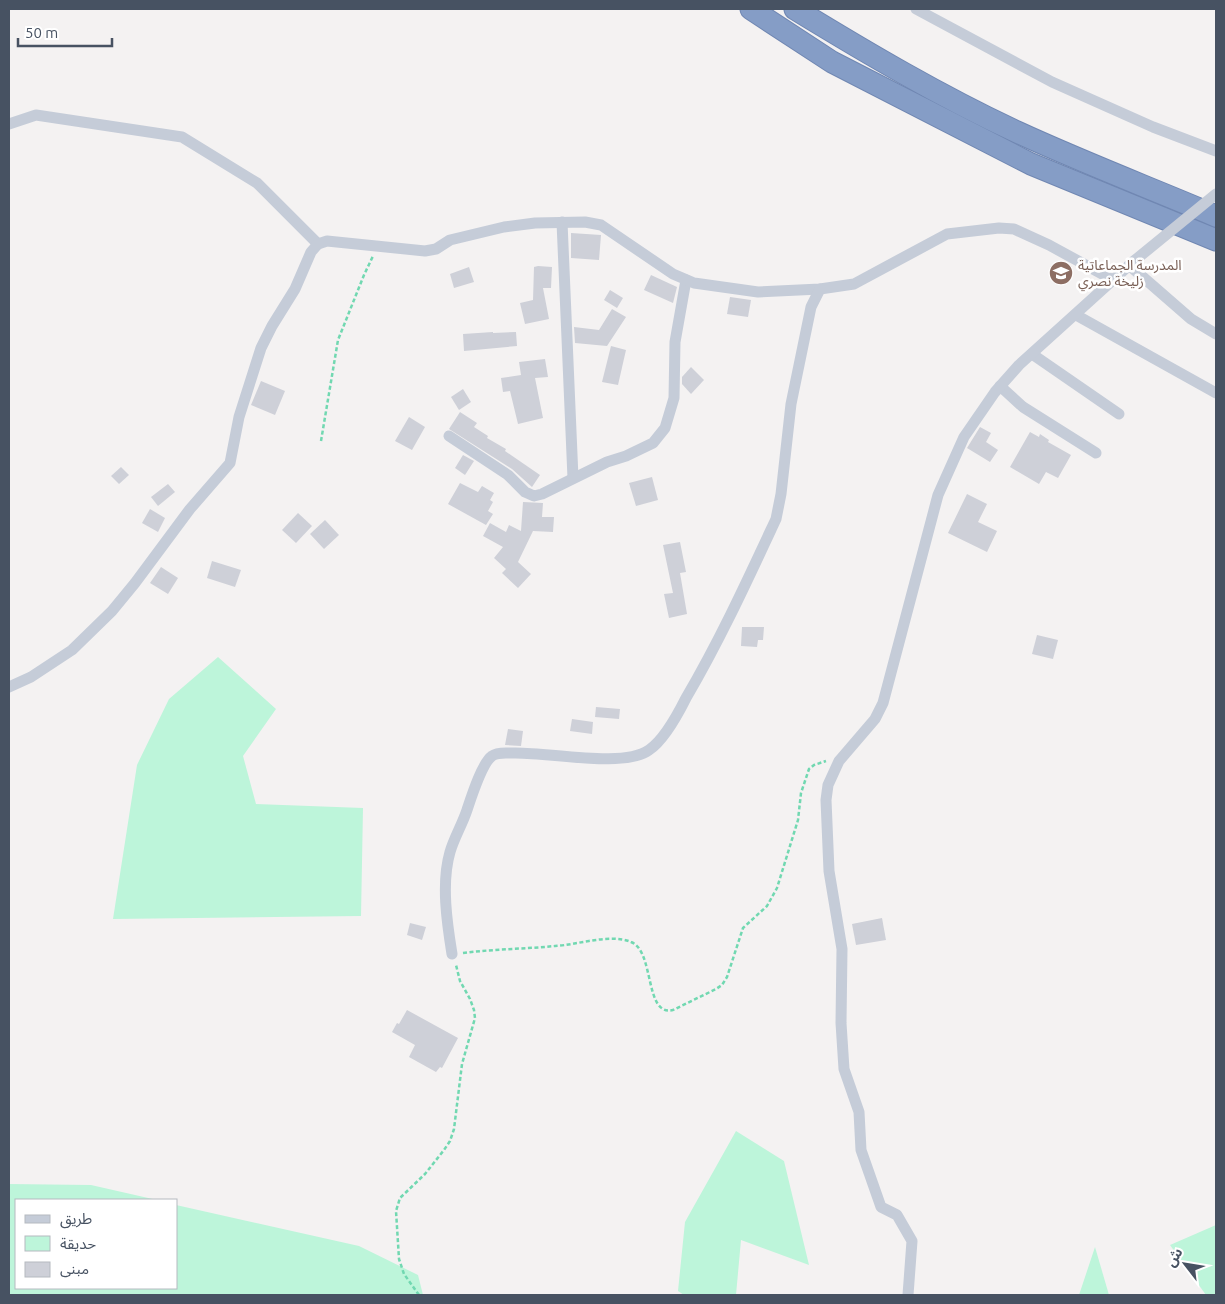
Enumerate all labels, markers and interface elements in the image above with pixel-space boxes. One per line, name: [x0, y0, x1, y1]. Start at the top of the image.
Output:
scale bar: [18, 15, 111, 47]
text: 50 m: [25, 24, 58, 41]
place label: المدرسة الجماعاتية زليخة نصري: [1078, 257, 1182, 292]
school or university icon: المدرسة الجماعاتية زليخة نصري: [1048, 260, 1074, 286]
legend: [15, 1199, 178, 1289]
text: طريق: [60, 1210, 92, 1229]
text: حديقة: [60, 1235, 96, 1252]
north arrow: [1160, 1239, 1210, 1289]
text: ش: [1162, 1245, 1186, 1270]
text: مبنى: [60, 1260, 89, 1278]

